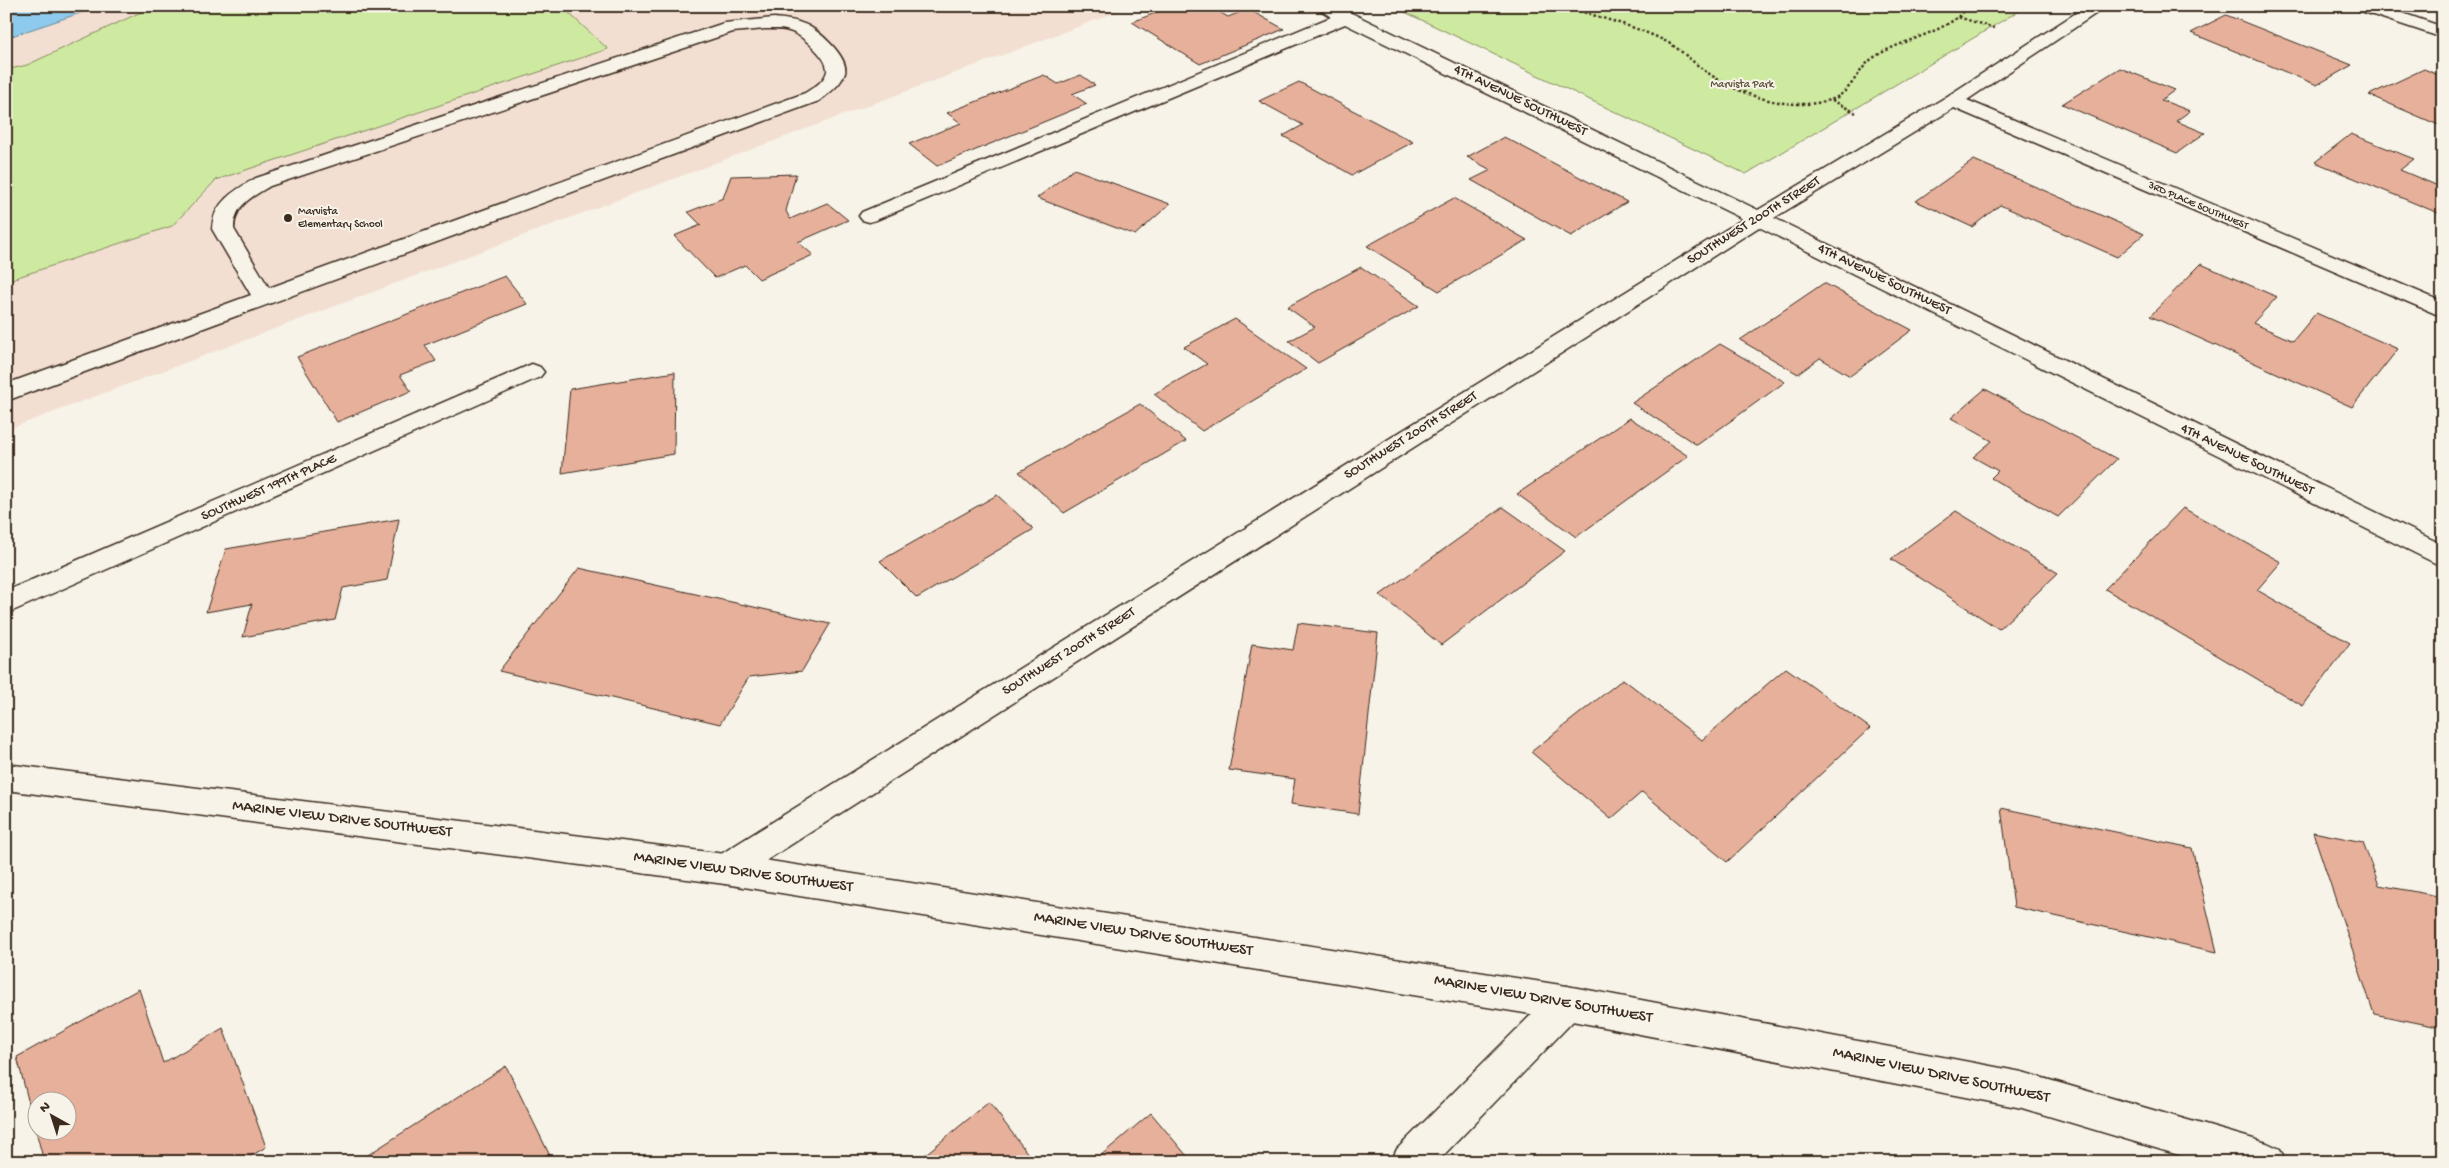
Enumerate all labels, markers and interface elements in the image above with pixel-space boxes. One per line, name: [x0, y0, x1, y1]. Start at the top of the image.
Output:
street label: 4TH AVENUE SOUTHWEST: [1451, 61, 1590, 141]
park label: Marvista Park: [1710, 79, 1775, 91]
street label: SOUTHWEST 200TH STREET: [1684, 173, 1824, 269]
street label: 3RD PLACE SOUTHWEST: [2145, 179, 2250, 233]
place label: Marvista Elementary School: [298, 206, 383, 231]
marker: Marvista Elementary School: [282, 212, 294, 224]
street label: 4TH AVENUE SOUTHWEST: [1815, 240, 1954, 320]
street label: SOUTHWEST 200TH STREET: [1341, 388, 1481, 484]
street label: 4TH AVENUE SOUTHWEST: [2178, 420, 2317, 500]
street label: SOUTHWEST 199TH PLACE: [199, 450, 340, 525]
street label: SOUTHWEST 200TH STREET: [999, 604, 1139, 700]
street label: MARINE VIEW DRIVE SOUTHWEST: [231, 797, 454, 843]
street label: MARINE VIEW DRIVE SOUTHWEST: [632, 848, 855, 898]
street label: MARINE VIEW DRIVE SOUTHWEST: [1032, 908, 1255, 962]
street label: MARINE VIEW DRIVE SOUTHWEST: [1432, 971, 1654, 1029]
street label: MARINE VIEW DRIVE SOUTHWEST: [1831, 1044, 2052, 1108]
north arrow: [28, 1090, 78, 1140]
text: N: [36, 1098, 54, 1117]

